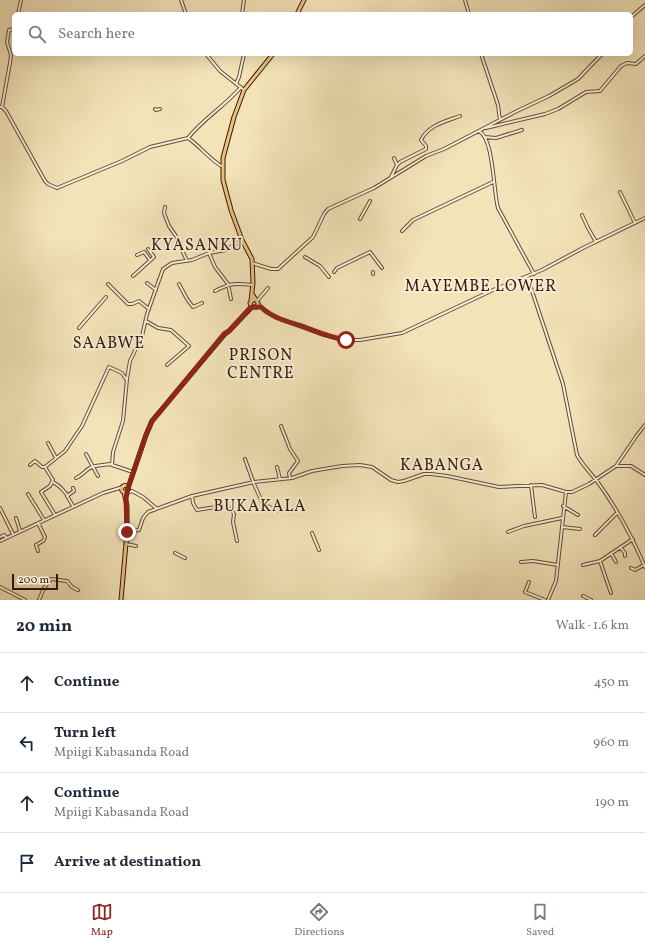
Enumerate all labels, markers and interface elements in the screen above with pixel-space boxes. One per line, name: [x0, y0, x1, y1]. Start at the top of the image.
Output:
search box: [12, 12, 633, 56]
icon: search: [26, 23, 48, 45]
text: Search here: [58, 24, 135, 45]
district label: KYASANKU: [151, 235, 243, 257]
district label: MAYEMBE LOWER: [405, 276, 557, 298]
route start: [337, 331, 355, 349]
district label: SAABWE: [73, 333, 145, 355]
district label: PRISON CENTRE: [227, 345, 295, 385]
district label: KABANGA: [400, 455, 484, 477]
district label: BUKAKALA: [213, 496, 307, 518]
route end: [118, 523, 136, 541]
scale bar: [12, 572, 58, 591]
text: 200 m: [18, 573, 49, 588]
text: 20 min: [16, 615, 72, 638]
text: Walk · 1.6 km: [556, 617, 629, 635]
icon: ahead: [16, 672, 38, 694]
text: Continue: [54, 672, 119, 693]
text: 450 m: [594, 674, 629, 692]
text: Turn left: [54, 723, 116, 744]
icon: left: [16, 732, 38, 754]
text: 960 m: [593, 734, 629, 752]
text: Mpiigi Kabasanda Road: [54, 744, 189, 762]
text: Continue: [54, 783, 119, 804]
icon: ahead: [16, 792, 38, 814]
text: 190 m: [595, 794, 629, 812]
text: Mpiigi Kabasanda Road: [54, 804, 189, 822]
icon: arrive: [16, 852, 38, 874]
text: Arrive at destination: [54, 852, 201, 873]
tab: Map: [91, 901, 113, 940]
tab: Directions: [294, 901, 345, 940]
tab: Saved: [526, 901, 554, 940]

